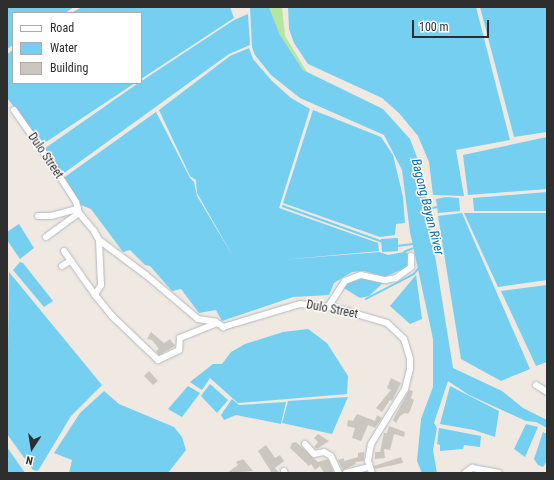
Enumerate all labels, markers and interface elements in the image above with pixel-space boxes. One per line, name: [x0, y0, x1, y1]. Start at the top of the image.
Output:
legend: [12, 12, 142, 84]
scale bar: [414, 12, 491, 38]
text: 100 m: [419, 20, 449, 34]
text: Road: [50, 21, 74, 35]
text: Water: [50, 41, 78, 55]
text: Building: [50, 61, 88, 75]
street label: Dulo Street: [24, 130, 66, 182]
water label: Bagong Bayan River: [408, 157, 446, 257]
street label: Dulo Street: [305, 298, 359, 322]
north arrow: [12, 428, 52, 468]
text: N: [25, 453, 34, 467]

